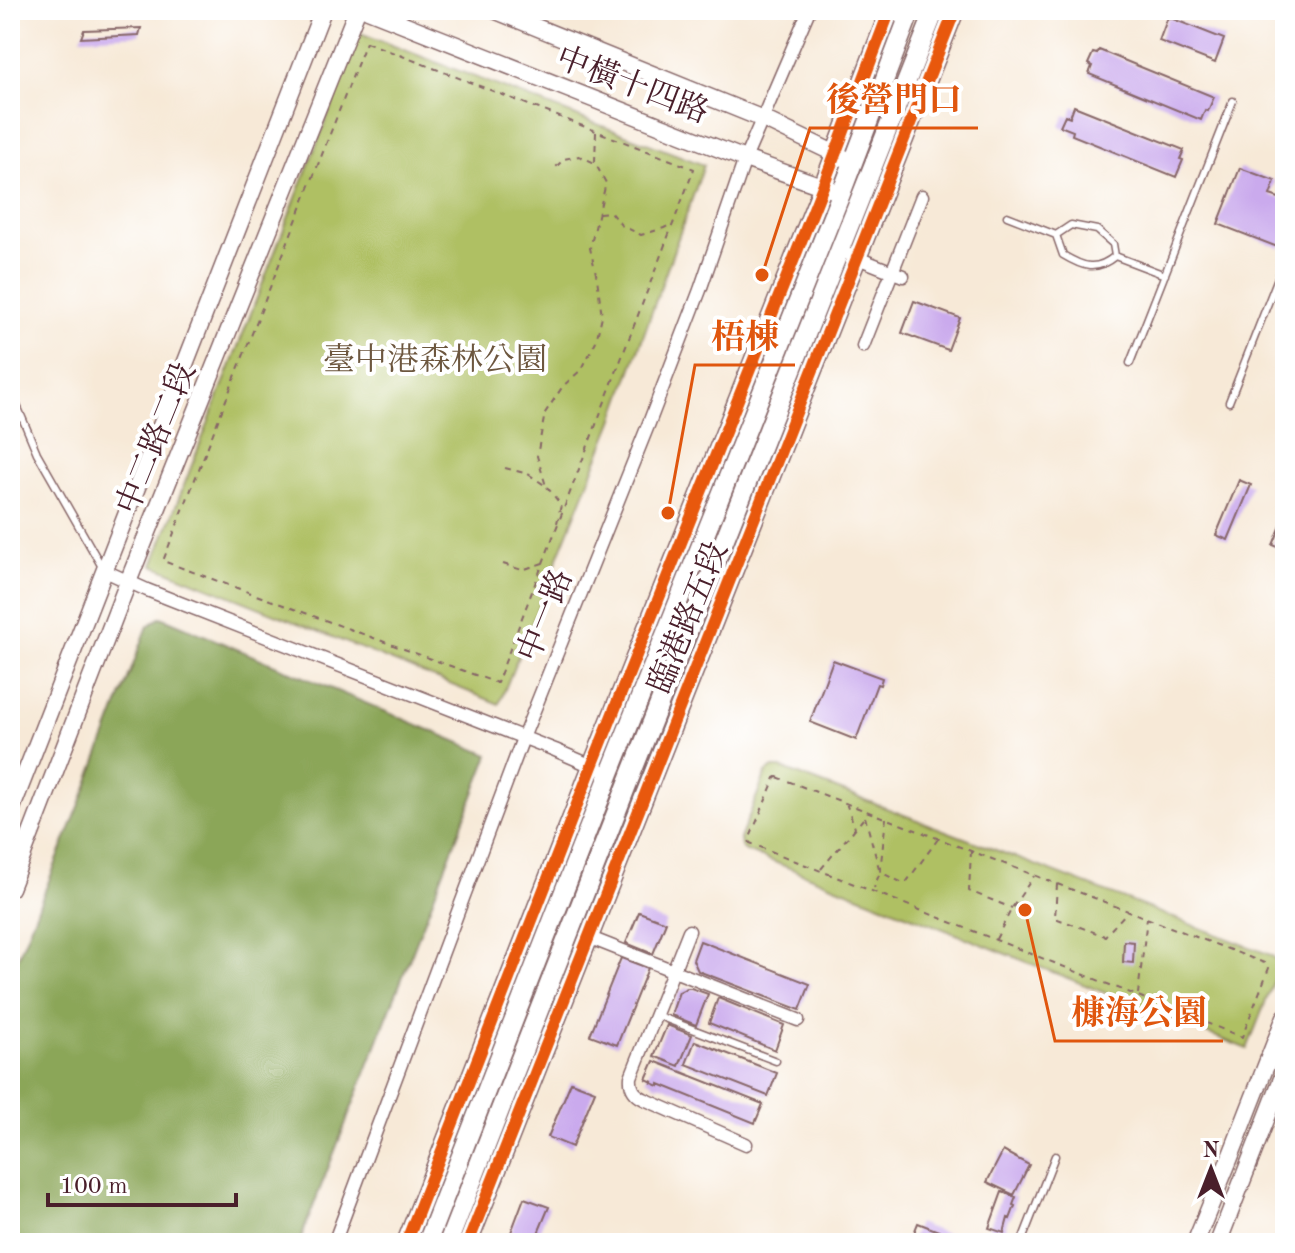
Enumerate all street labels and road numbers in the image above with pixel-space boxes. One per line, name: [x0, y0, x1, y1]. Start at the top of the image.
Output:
street label: 中橫十四路: [551, 39, 714, 130]
street label: 中二路二段: [110, 358, 203, 519]
street label: 臨港路五段: [641, 536, 735, 698]
street label: 中一路: [511, 564, 580, 667]

